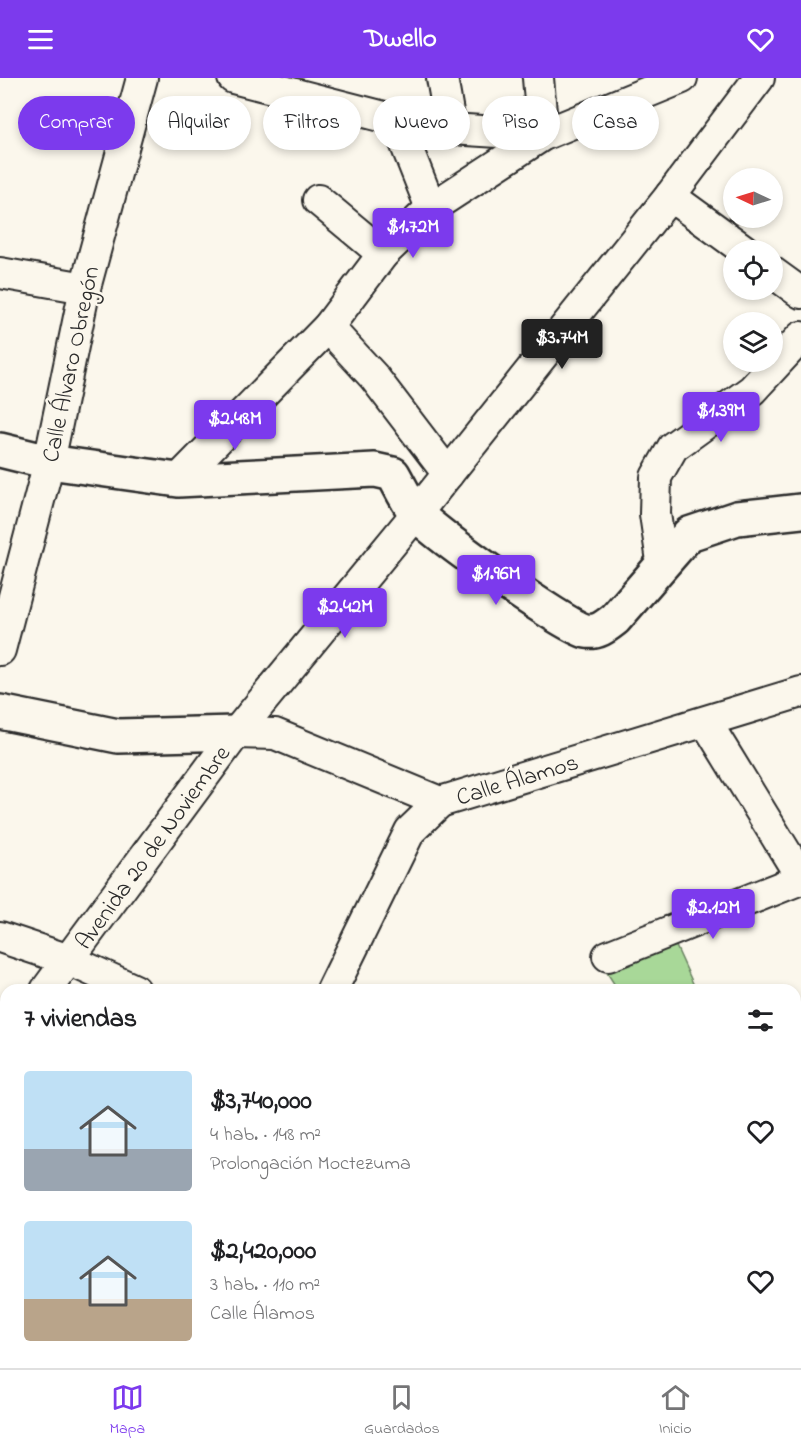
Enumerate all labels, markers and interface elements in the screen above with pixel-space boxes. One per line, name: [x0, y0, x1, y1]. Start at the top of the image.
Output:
text: Dwello: [364, 20, 437, 59]
icon: menu: [24, 23, 57, 56]
icon: heart: [744, 23, 777, 56]
chip: Comprar: [18, 96, 135, 150]
chip: Alquilar: [147, 96, 251, 150]
chip: Filtros: [263, 96, 361, 150]
chip: Nuevo: [373, 96, 470, 150]
chip: Piso: [482, 96, 560, 150]
chip: Casa: [572, 96, 659, 150]
north arrow: [723, 168, 783, 228]
map controls: [723, 168, 783, 372]
pin: $1.72M: [364, 208, 462, 259]
text: $1.72M: [387, 213, 439, 242]
button: locate: [723, 240, 783, 300]
street label: Calle Álvaro Obregón: [35, 263, 110, 466]
button: layers: [723, 312, 783, 372]
pin: $3.74M: [513, 319, 611, 370]
text: $3.74M: [535, 324, 589, 353]
pin: $1.39M: [672, 392, 770, 443]
text: $1.39M: [697, 397, 745, 426]
pin: $2.48M: [186, 400, 284, 451]
text: $2.48M: [208, 405, 262, 434]
pin: $1.96M: [447, 555, 545, 606]
text: $1.96M: [471, 560, 521, 589]
pin: $2.42M: [296, 588, 394, 639]
text: $2.42M: [317, 593, 373, 622]
street label: Avenida 20 de Noviembre: [68, 739, 240, 958]
street label: Calle Álamos: [452, 746, 583, 817]
pin: $2.12M: [664, 889, 762, 940]
text: $2.12M: [686, 894, 740, 923]
text: 7 viviendas: [24, 1001, 137, 1039]
icon: filters: [744, 1004, 777, 1037]
text: $3,740,000: [210, 1083, 312, 1121]
icon: home: [72, 1095, 144, 1167]
icon: heart: [744, 1115, 777, 1148]
text: 4 hab. · 148 m²: [210, 1121, 321, 1150]
text: Prolongación Moctezuma: [210, 1150, 411, 1179]
text: $2,420,000: [210, 1233, 316, 1271]
icon: home: [72, 1245, 144, 1317]
icon: heart: [744, 1265, 777, 1298]
text: 3 hab. · 110 m²: [210, 1271, 320, 1300]
text: Calle Álamos: [210, 1300, 315, 1329]
tab: Mapa: [109, 1381, 145, 1441]
tab: Guardados: [364, 1381, 440, 1441]
tab: Inicio: [659, 1381, 692, 1441]

